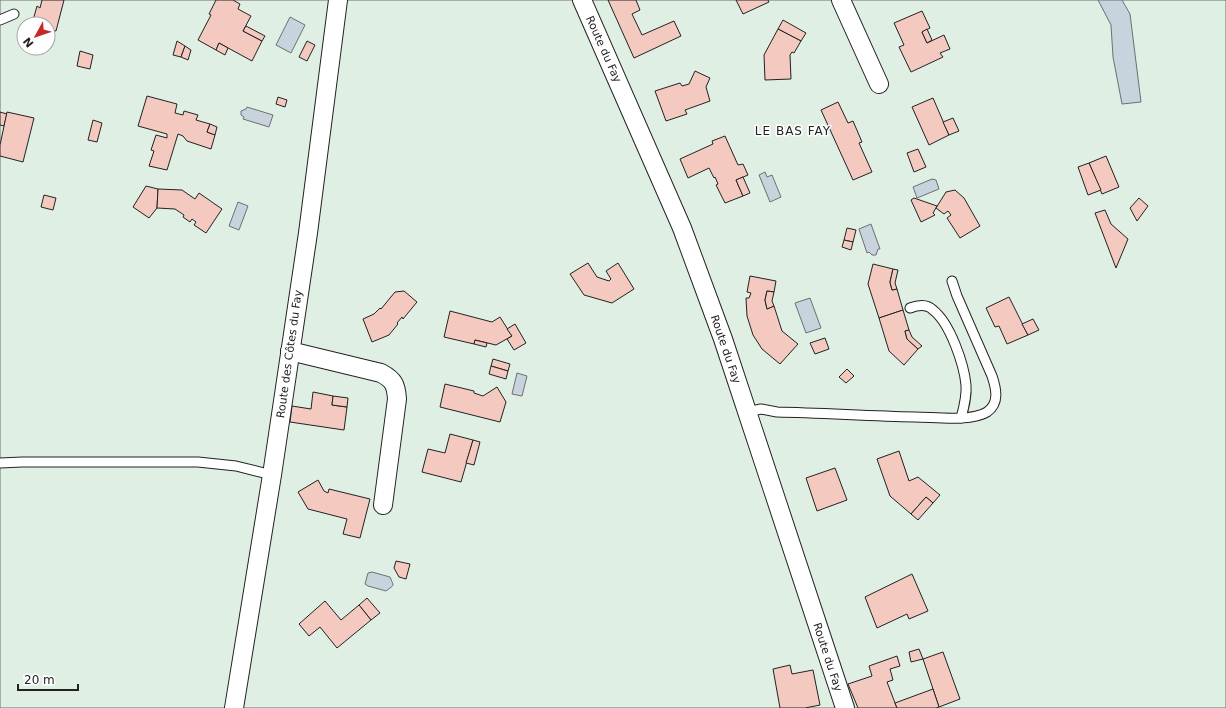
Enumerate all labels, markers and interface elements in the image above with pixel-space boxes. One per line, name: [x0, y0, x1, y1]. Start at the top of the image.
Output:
street label: Route du Fay: [583, 14, 624, 85]
north arrow: [16, 16, 56, 56]
text: N: [21, 34, 37, 50]
district label: LE BAS FAY: [755, 124, 831, 138]
street label: Route des Côtes du Fay: [274, 289, 305, 419]
street label: Route du Fay: [708, 313, 743, 386]
street label: Route du Fay: [810, 621, 845, 694]
scale bar: [18, 666, 78, 692]
text: 20 m: [24, 673, 55, 687]

